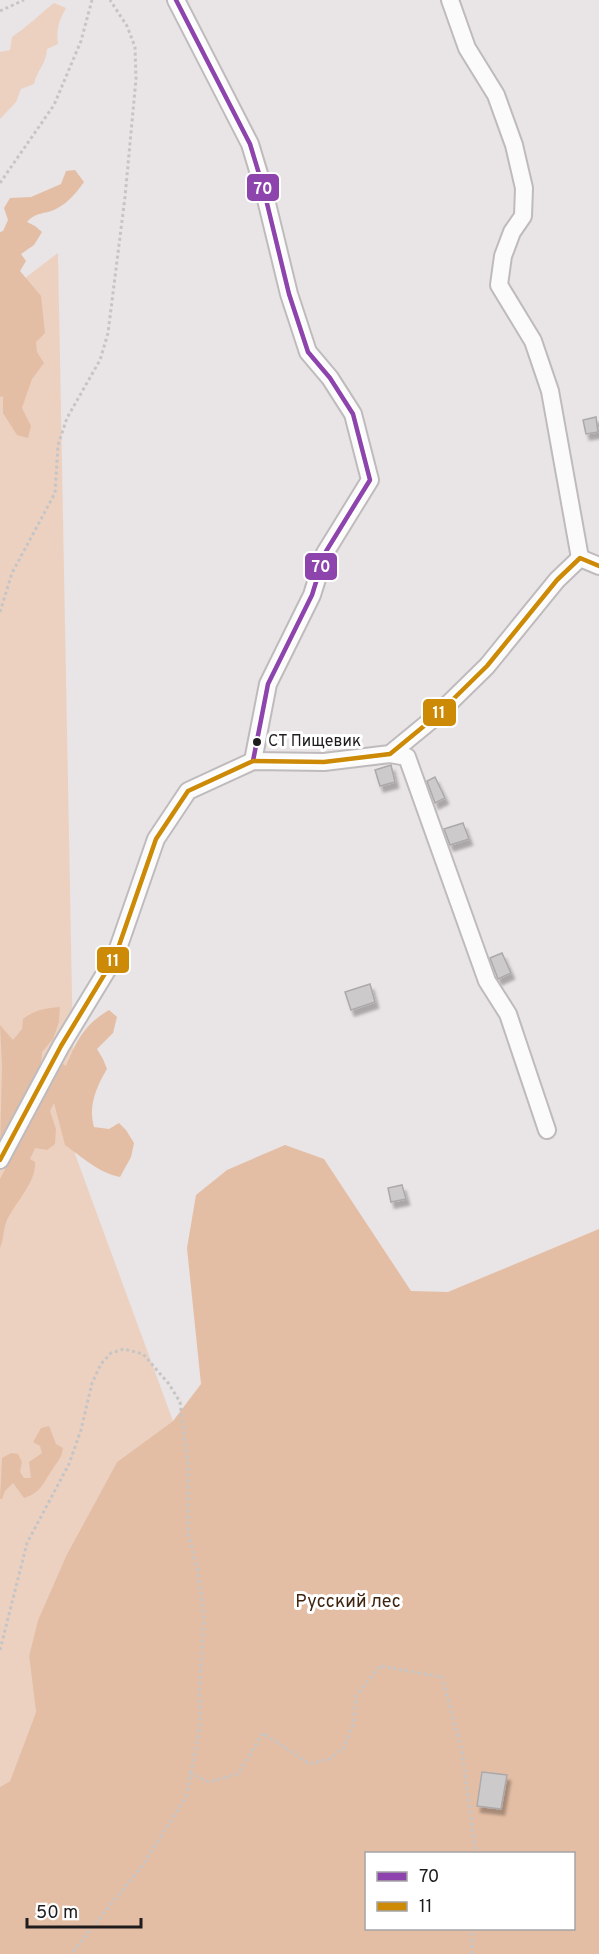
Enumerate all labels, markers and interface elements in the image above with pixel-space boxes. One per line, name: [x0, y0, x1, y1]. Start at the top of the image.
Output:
line badge: 70: [246, 173, 280, 202]
text: 70: [253, 180, 273, 200]
line badge: 70: [304, 552, 338, 581]
text: 70: [311, 558, 331, 578]
line badge: 11: [422, 698, 457, 727]
text: 11: [433, 704, 445, 724]
place label: СТ Пищевик: [268, 732, 361, 752]
marker: СТ Пищевик: [251, 736, 263, 748]
line badge: 11: [96, 946, 130, 974]
text: 11: [107, 952, 119, 972]
park label: Русский лес: [295, 1591, 401, 1614]
legend: [365, 1852, 575, 1930]
text: 70: [419, 1866, 439, 1889]
scale bar: [27, 1891, 141, 1929]
text: 11: [419, 1896, 432, 1919]
text: 50 m: [36, 1902, 78, 1925]

